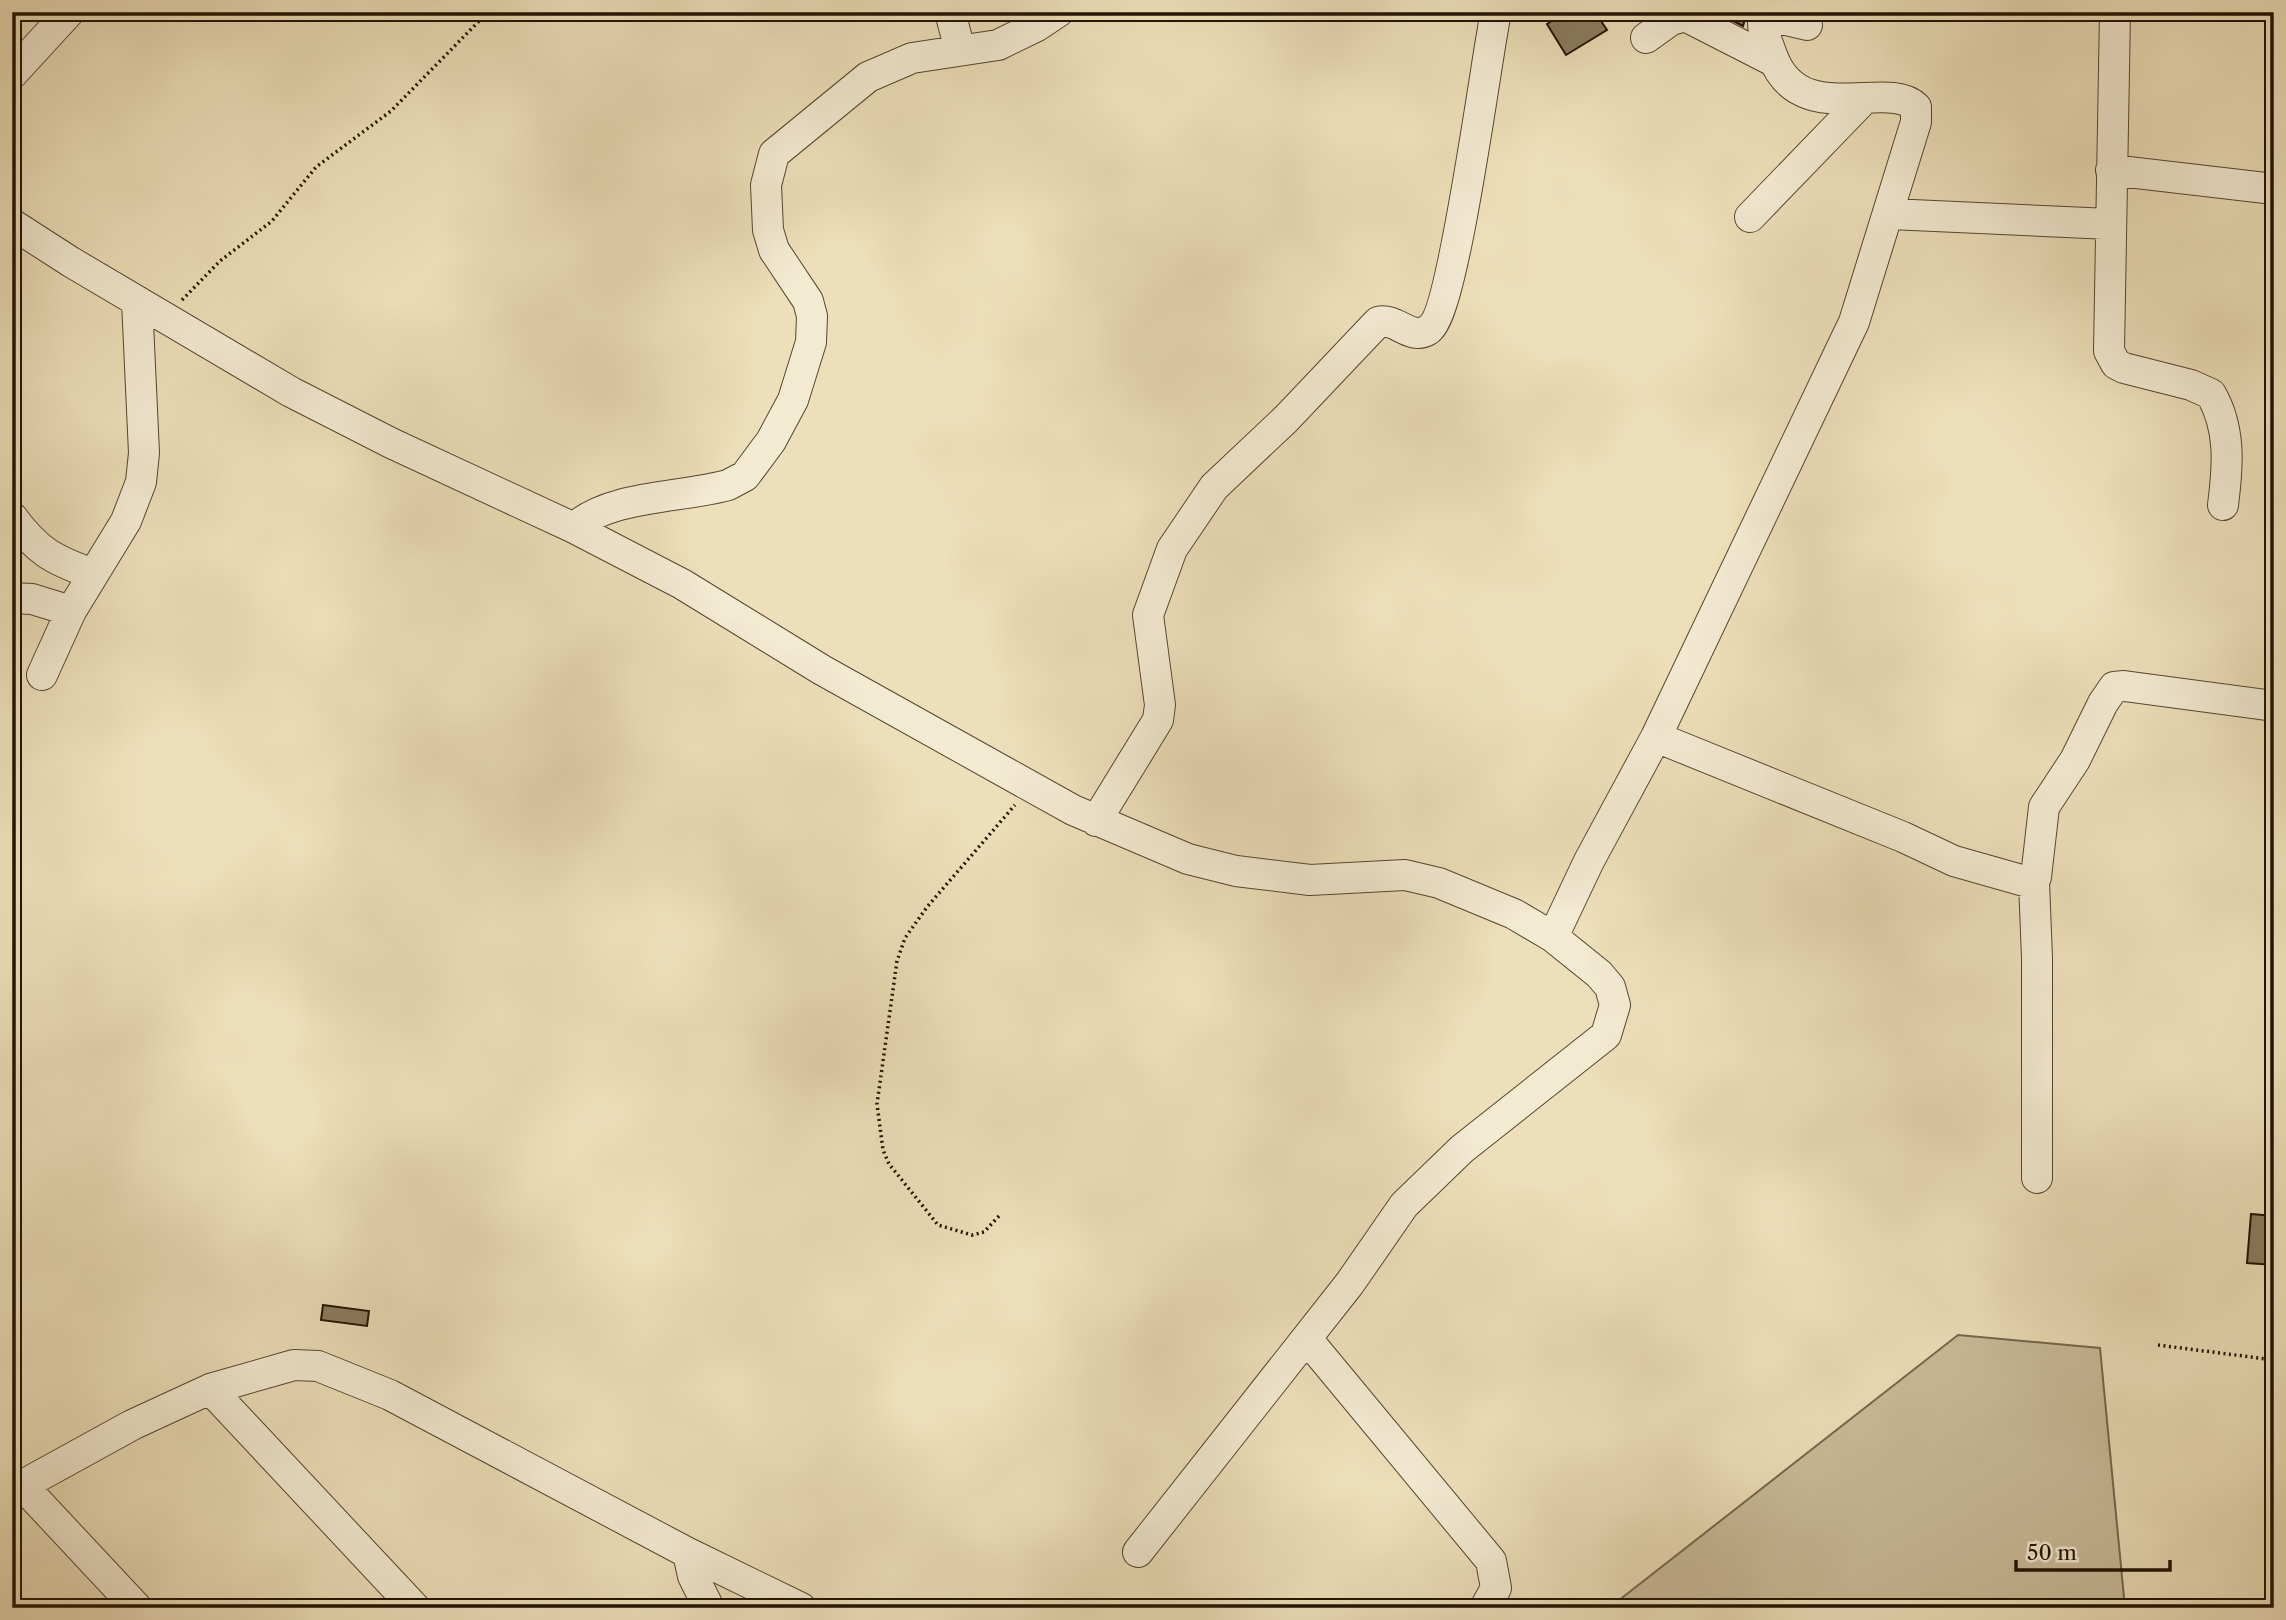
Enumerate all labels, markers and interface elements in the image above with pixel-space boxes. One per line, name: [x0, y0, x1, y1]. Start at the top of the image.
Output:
scale bar: [2016, 1529, 2170, 1573]
text: 50 m: [2027, 1540, 2077, 1565]

